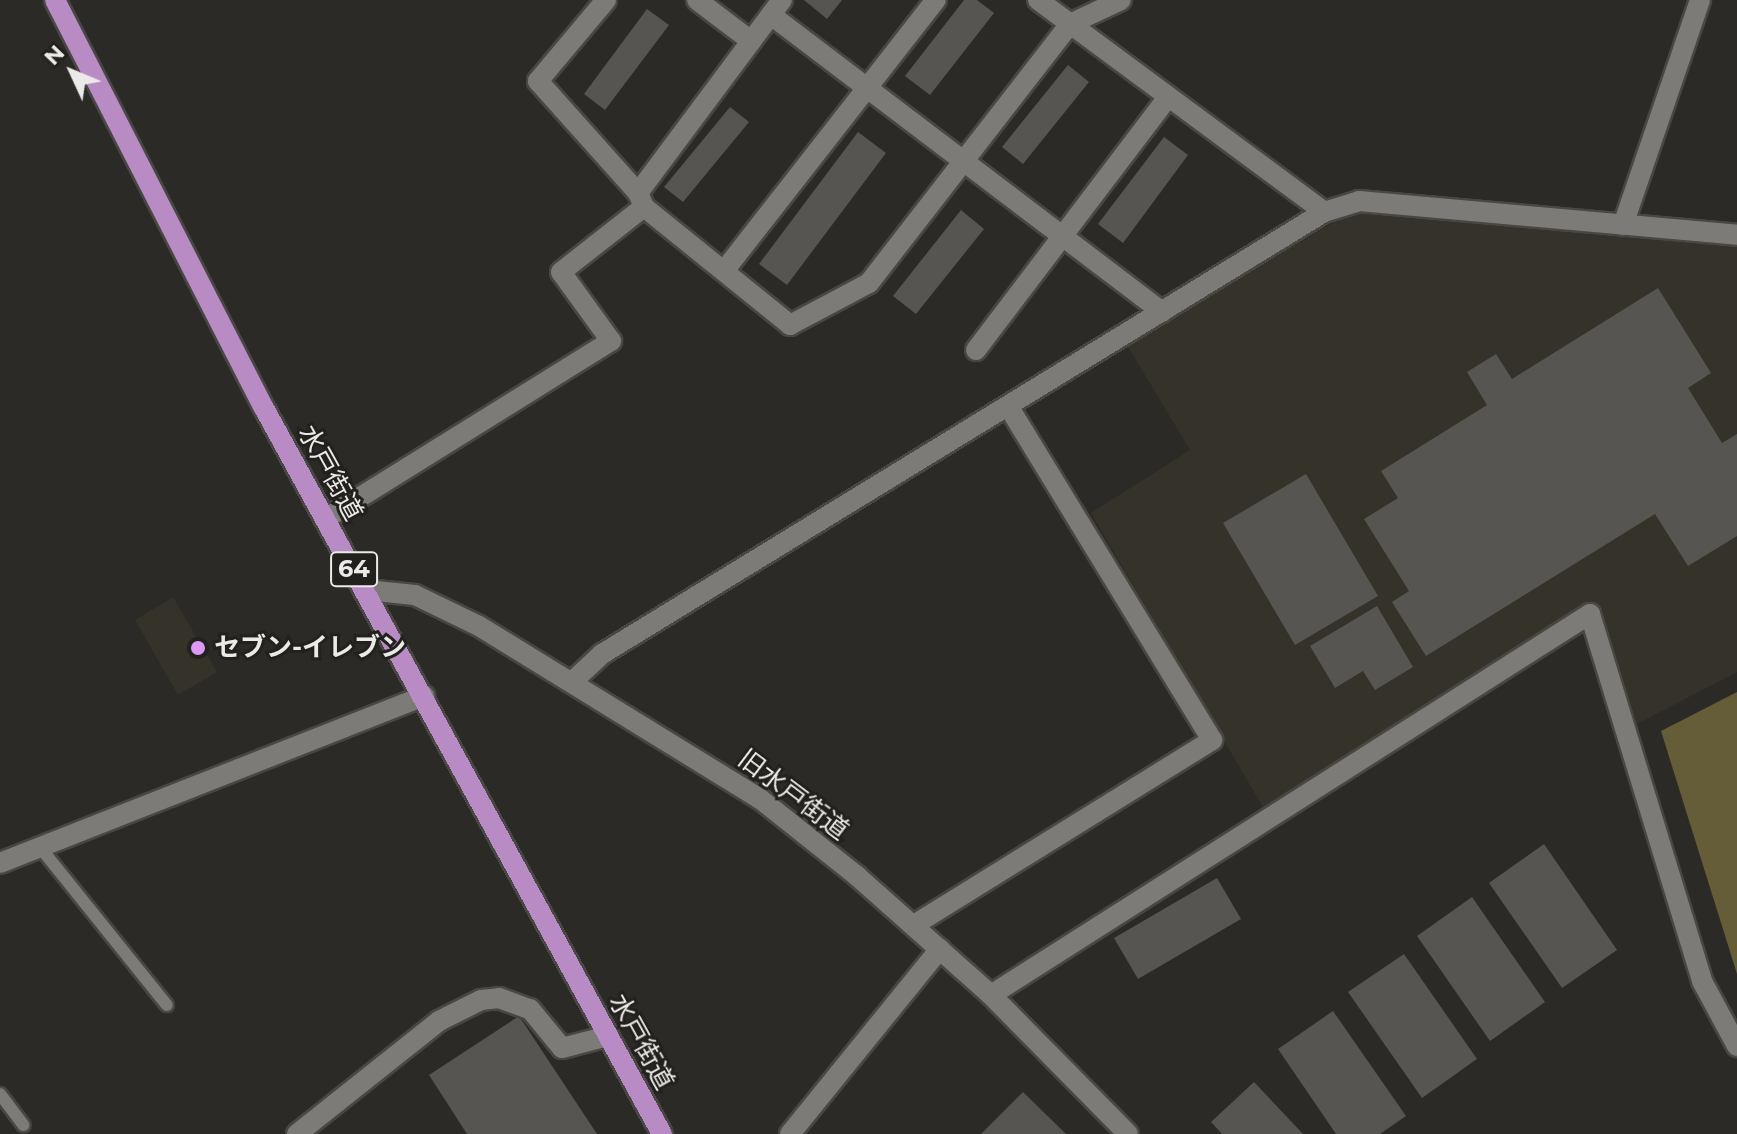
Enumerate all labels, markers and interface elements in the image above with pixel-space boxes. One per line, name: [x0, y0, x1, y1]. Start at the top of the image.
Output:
north arrow: [32, 32, 112, 112]
text: N: [38, 39, 70, 71]
street label: 水戸街道: [291, 420, 369, 526]
road number: 64: [330, 549, 378, 589]
place label: セブン-イレブン: [214, 632, 406, 664]
marker: セブン-イレブン: [189, 639, 207, 657]
street label: 旧水戸街道: [732, 743, 854, 847]
street label: 水戸街道: [602, 989, 680, 1095]

